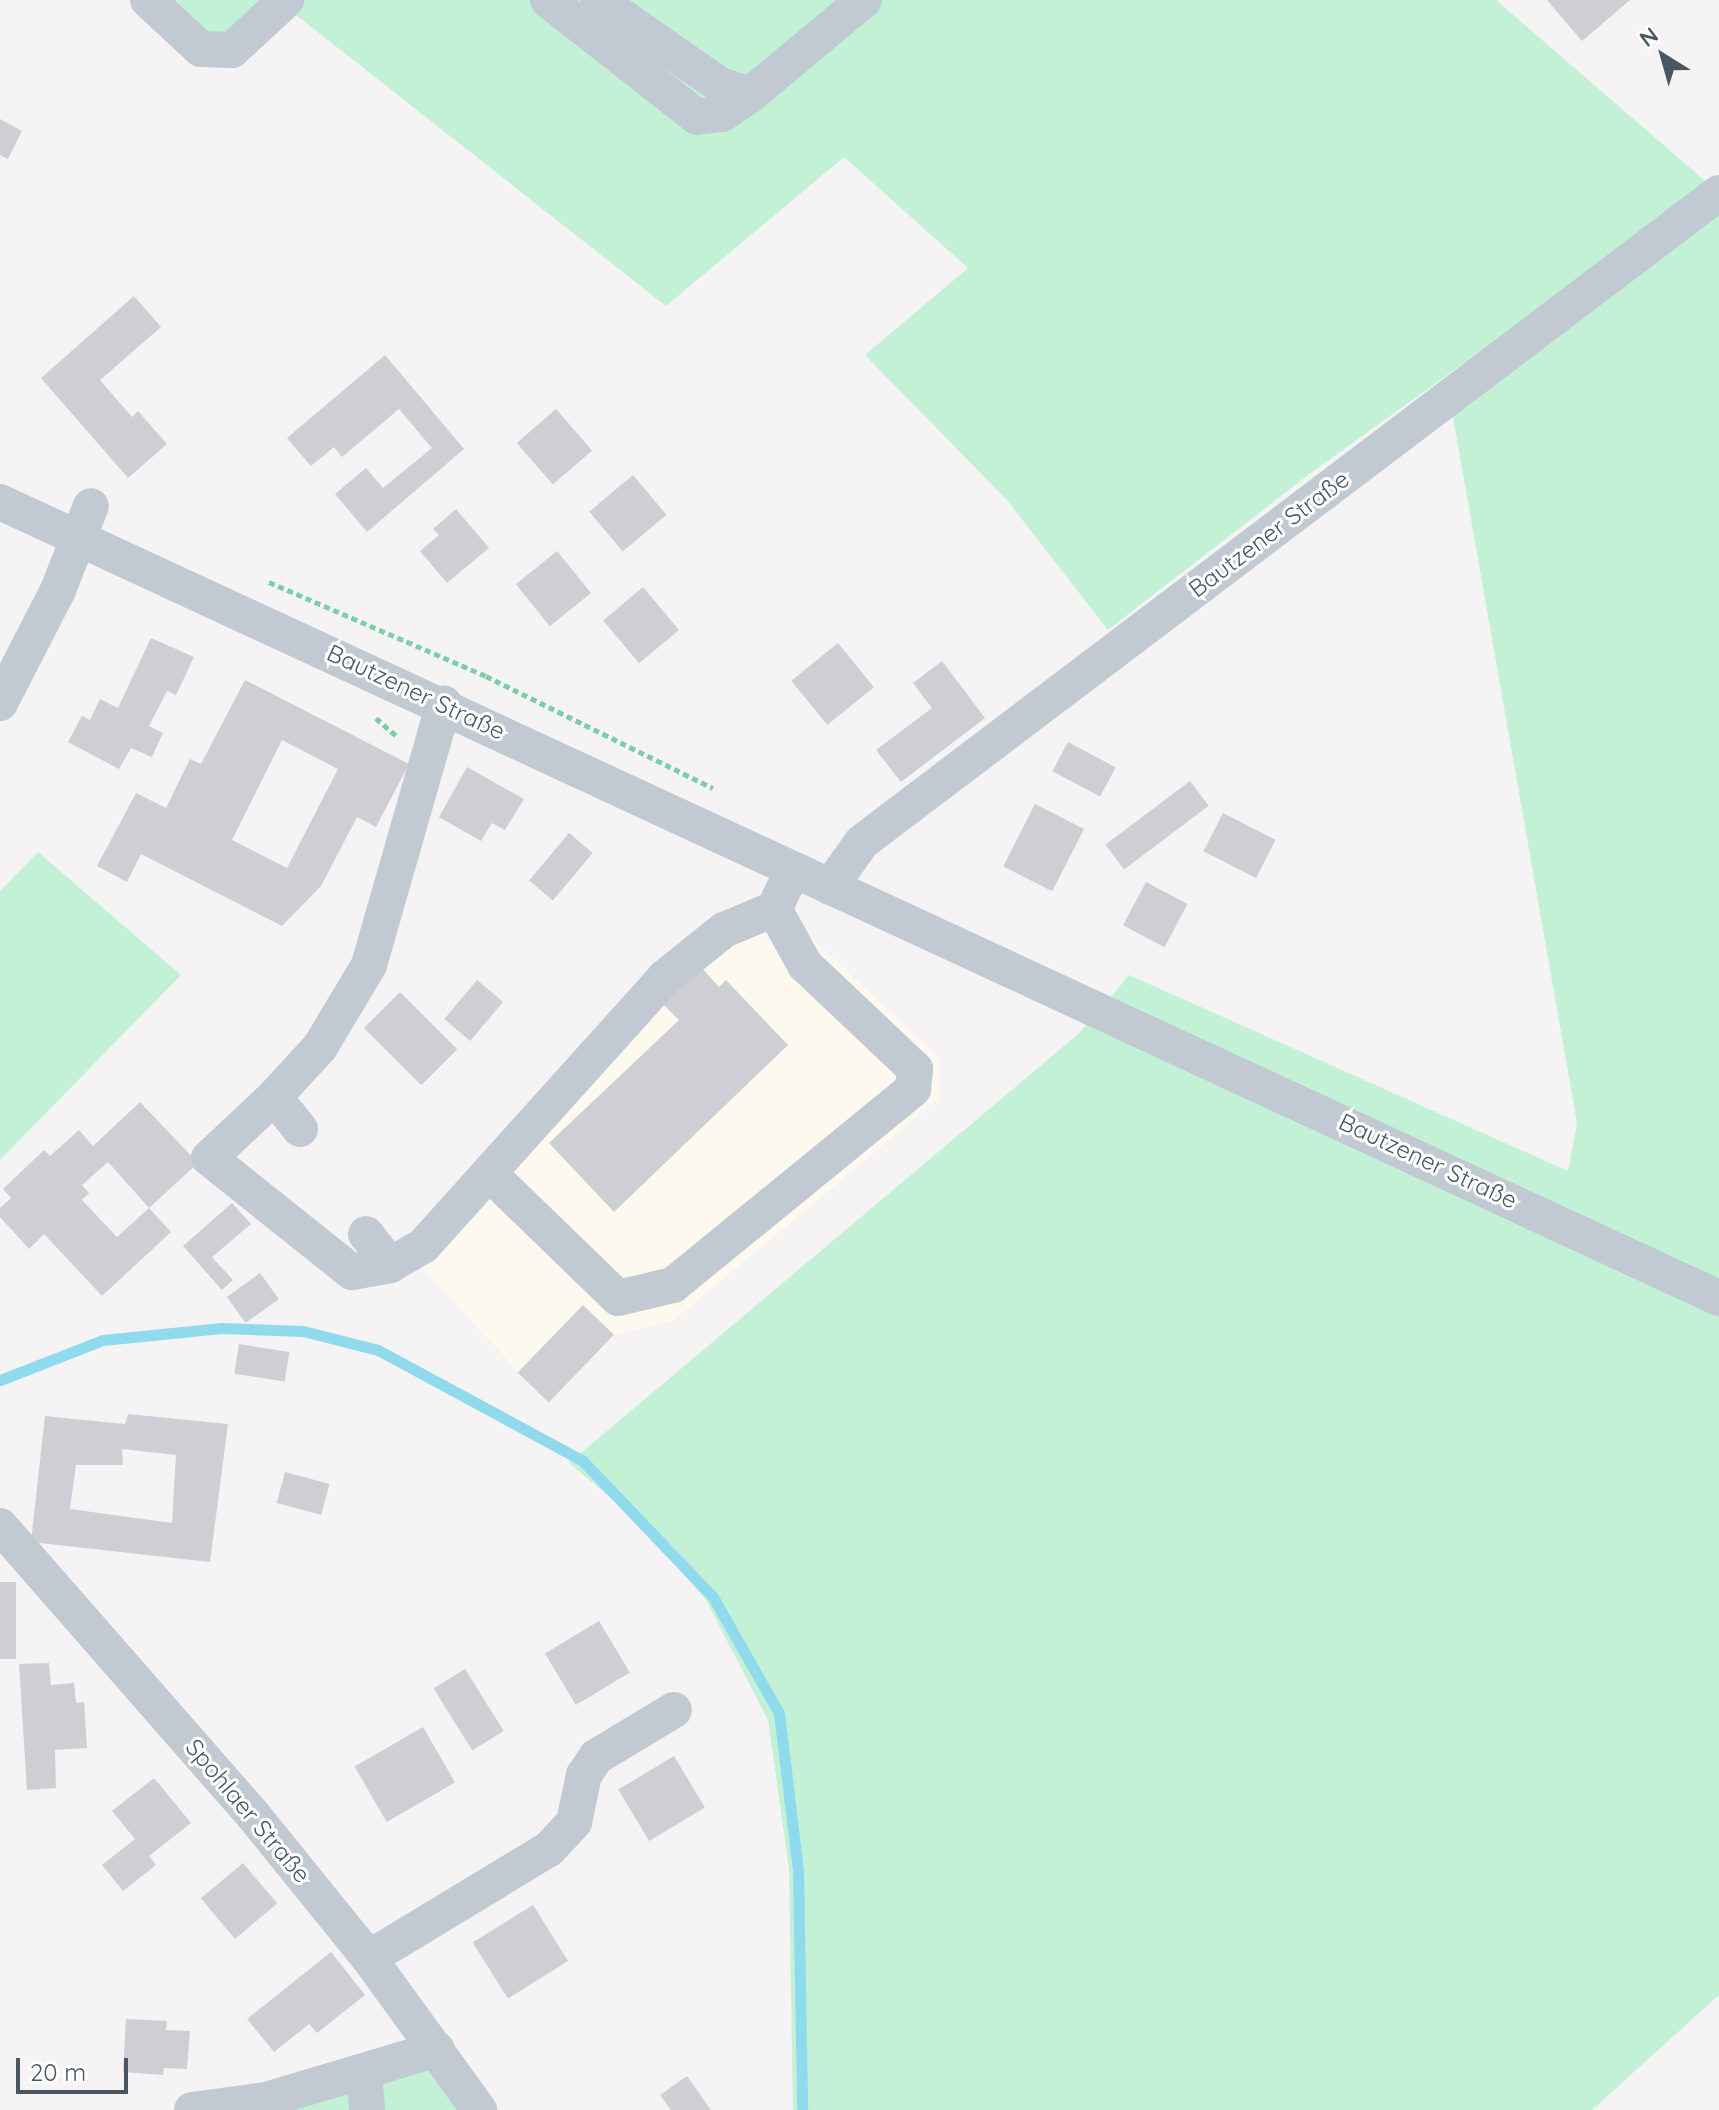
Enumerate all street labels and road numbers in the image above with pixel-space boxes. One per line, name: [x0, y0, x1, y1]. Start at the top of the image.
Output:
street label: Bautzener Straße: [1183, 464, 1355, 604]
street label: Bautzener Straße: [322, 638, 510, 746]
street label: Bautzener Straße: [1334, 1107, 1522, 1215]
street label: Spohlaer Straße: [180, 1733, 316, 1889]

